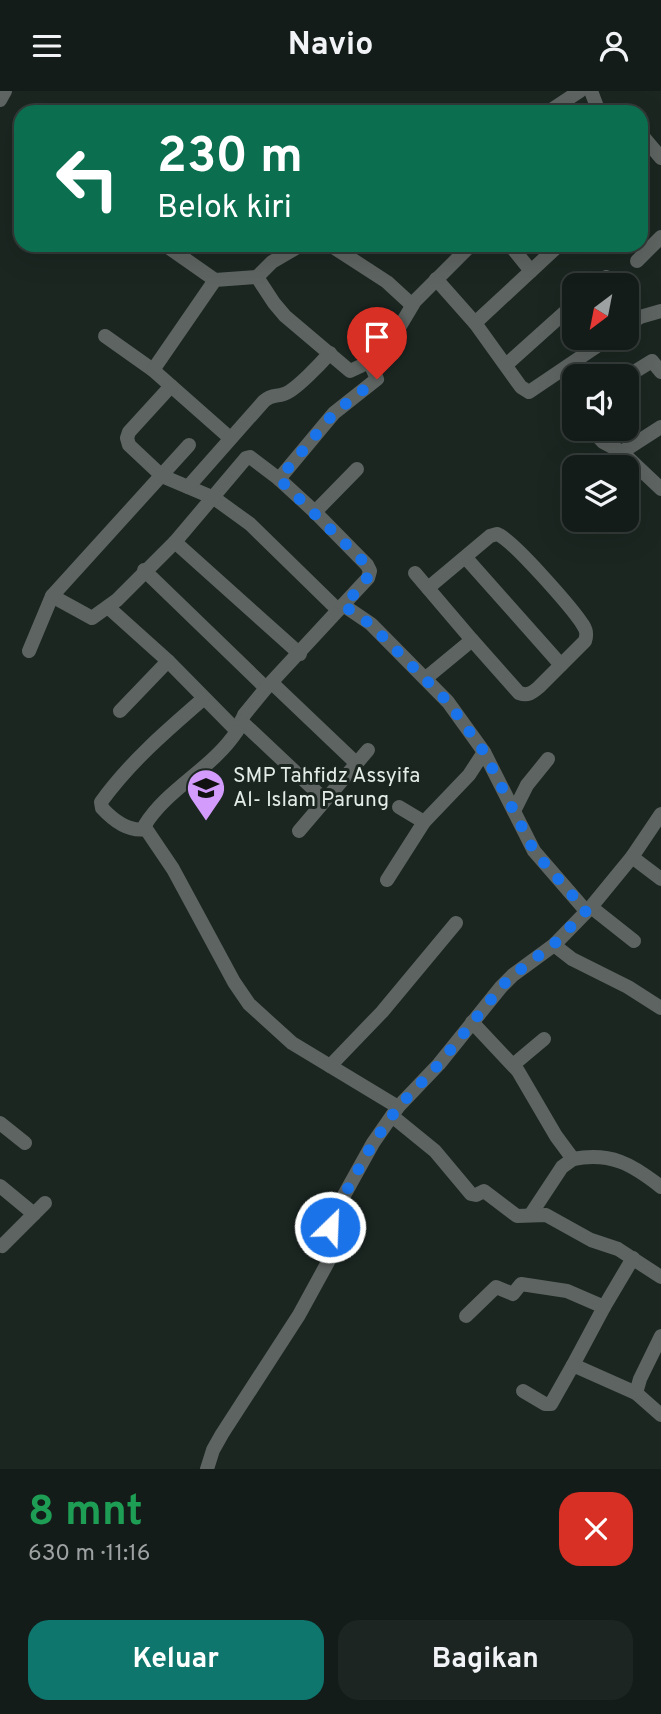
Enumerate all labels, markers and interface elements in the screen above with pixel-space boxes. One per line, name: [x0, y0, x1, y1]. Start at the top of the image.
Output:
text: Navio: [288, 26, 373, 66]
icon: menu: [28, 27, 66, 65]
icon: person: [595, 27, 633, 65]
text: 230 m: [157, 128, 303, 190]
icon: left: [42, 133, 133, 224]
text: Belok kiri: [157, 189, 292, 229]
north arrow: [562, 273, 639, 350]
map controls: [562, 273, 639, 532]
pin: [347, 307, 407, 379]
icon: arrive: [358, 318, 396, 356]
button: sound: [562, 364, 639, 441]
button: layers: [562, 455, 639, 532]
place label: SMP Tahfidz Assyifa Al- Islam Parung: [233, 763, 420, 814]
school or university icon: SMP Tahfidz Assyifa Al- Islam Parung: [185, 767, 227, 822]
position arrow: [293, 1190, 367, 1264]
text: 8 mnt: [28, 1487, 143, 1540]
button: close: [559, 1492, 633, 1566]
text: 630 m · 11:16: [28, 1540, 150, 1569]
button: Keluar: [28, 1620, 324, 1700]
button: Bagikan: [338, 1620, 633, 1700]

